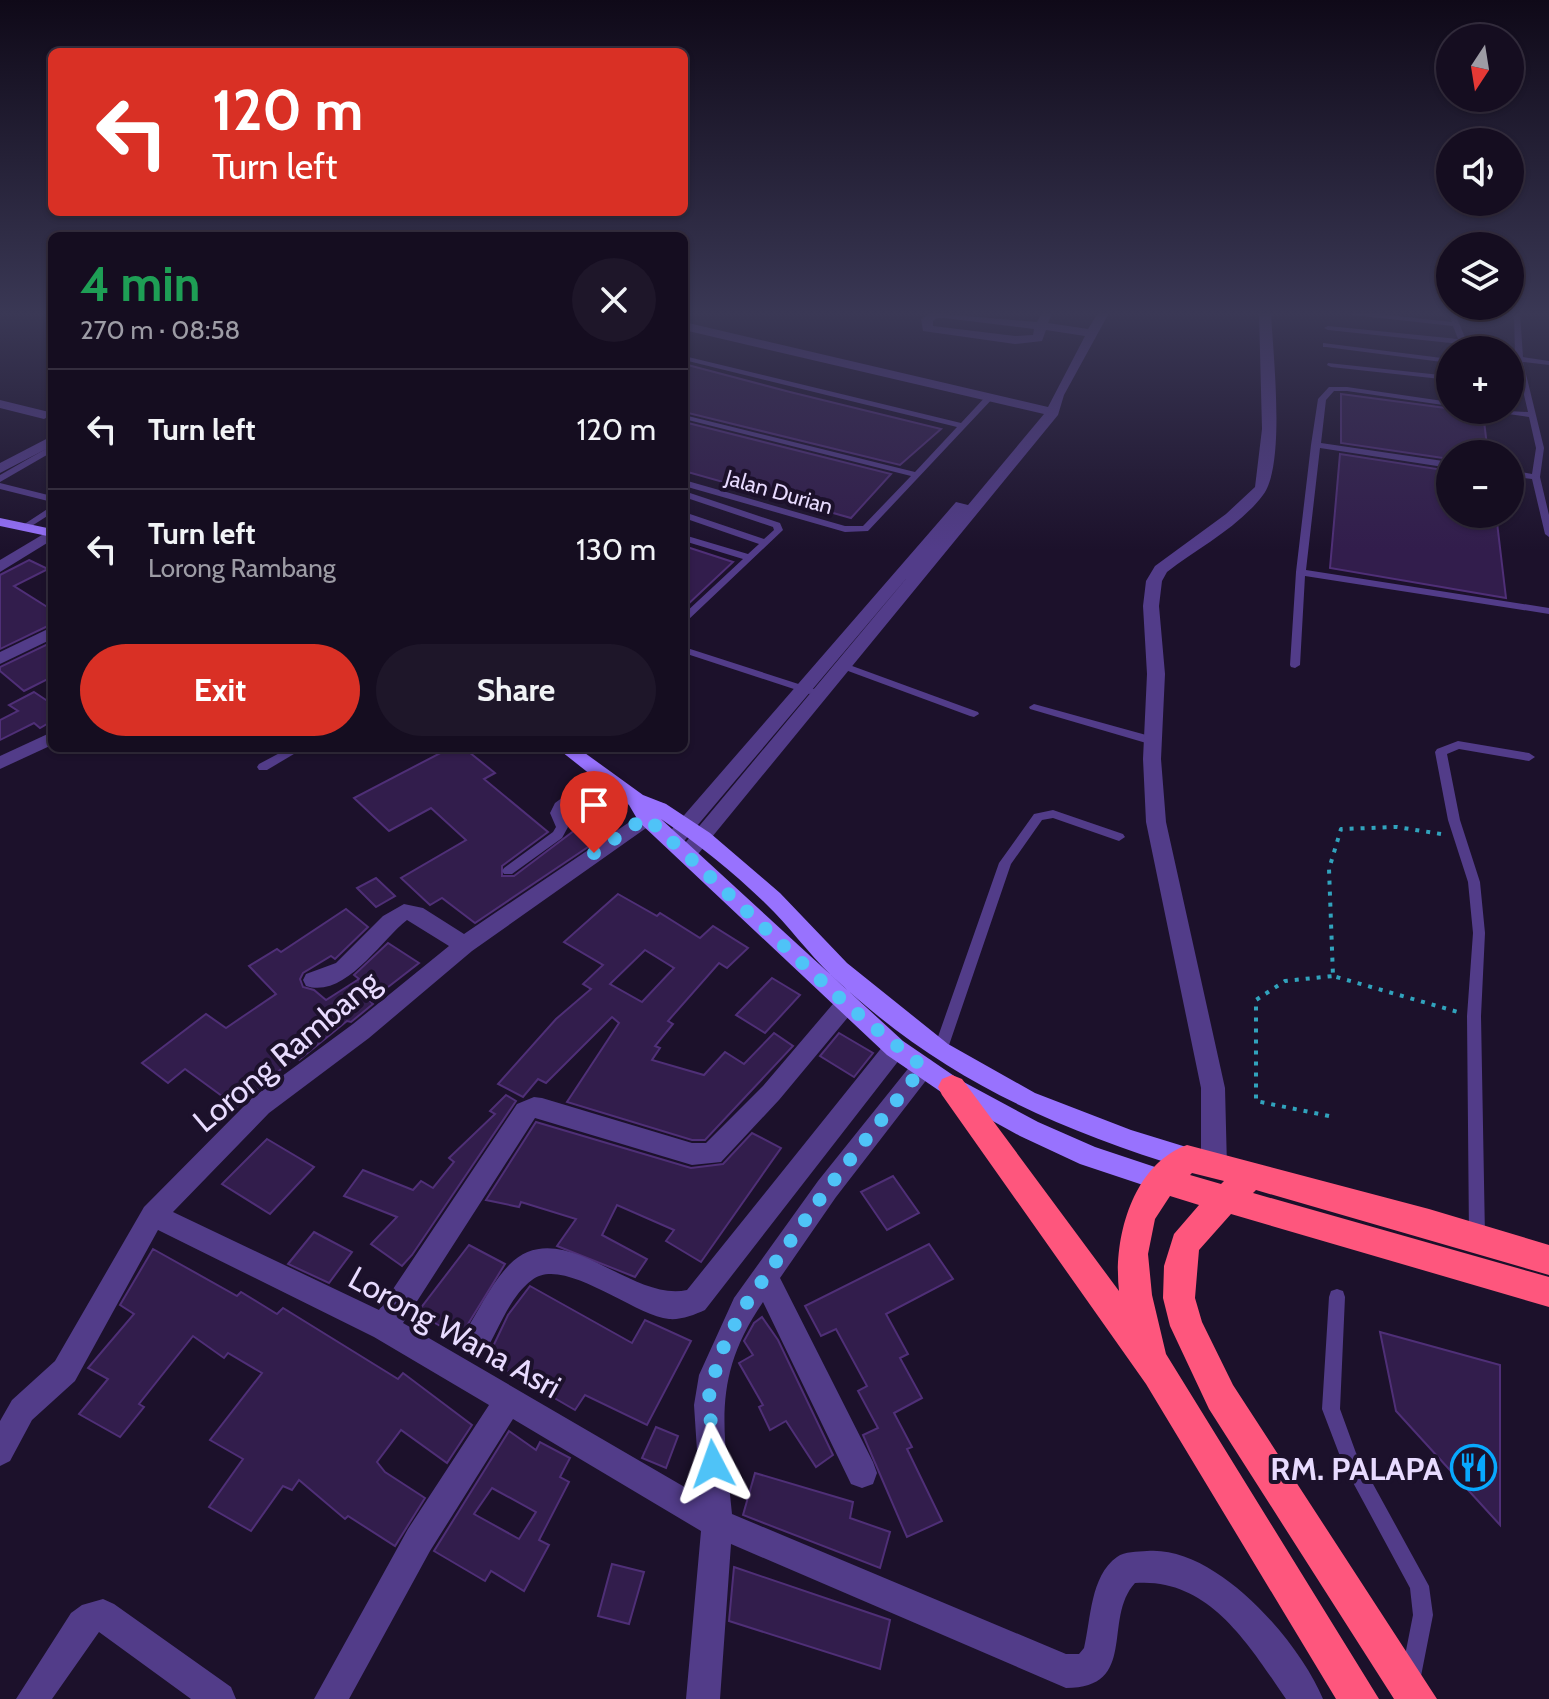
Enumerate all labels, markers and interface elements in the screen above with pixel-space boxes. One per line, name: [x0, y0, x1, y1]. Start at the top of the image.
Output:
north arrow: [1436, 24, 1524, 112]
map controls: [1436, 24, 1524, 528]
text: 120 m: [212, 76, 363, 144]
icon: left: [80, 80, 184, 184]
button: sound: [1436, 128, 1524, 216]
text: Turn left: [212, 144, 337, 188]
button: layers: [1436, 232, 1524, 320]
text: 4 min: [80, 255, 200, 313]
button: close: [572, 258, 656, 342]
text: 270 m · 08:58: [80, 314, 240, 346]
button: +: [1436, 336, 1524, 424]
icon: left: [80, 407, 124, 451]
text: Turn left: [148, 411, 256, 448]
text: 120 m: [576, 411, 656, 448]
button: −: [1436, 440, 1524, 528]
street label: Jalan Durian: [721, 463, 836, 520]
text: Turn left: [148, 515, 256, 552]
icon: left: [80, 527, 124, 571]
text: 130 m: [576, 531, 656, 568]
text: Lorong Rambang: [148, 552, 336, 584]
button: Exit: [80, 644, 360, 736]
button: Share: [376, 644, 656, 736]
pin: [560, 771, 628, 853]
icon: arrive: [572, 783, 616, 827]
street label: Lorong Rambang: [185, 961, 388, 1140]
street label: Lorong Wana Asri: [342, 1258, 568, 1406]
position arrow: [671, 1422, 755, 1506]
restaurant icon: RM. PALAPA: [1450, 1444, 1498, 1492]
place label: RM. PALAPA: [1270, 1449, 1443, 1488]

